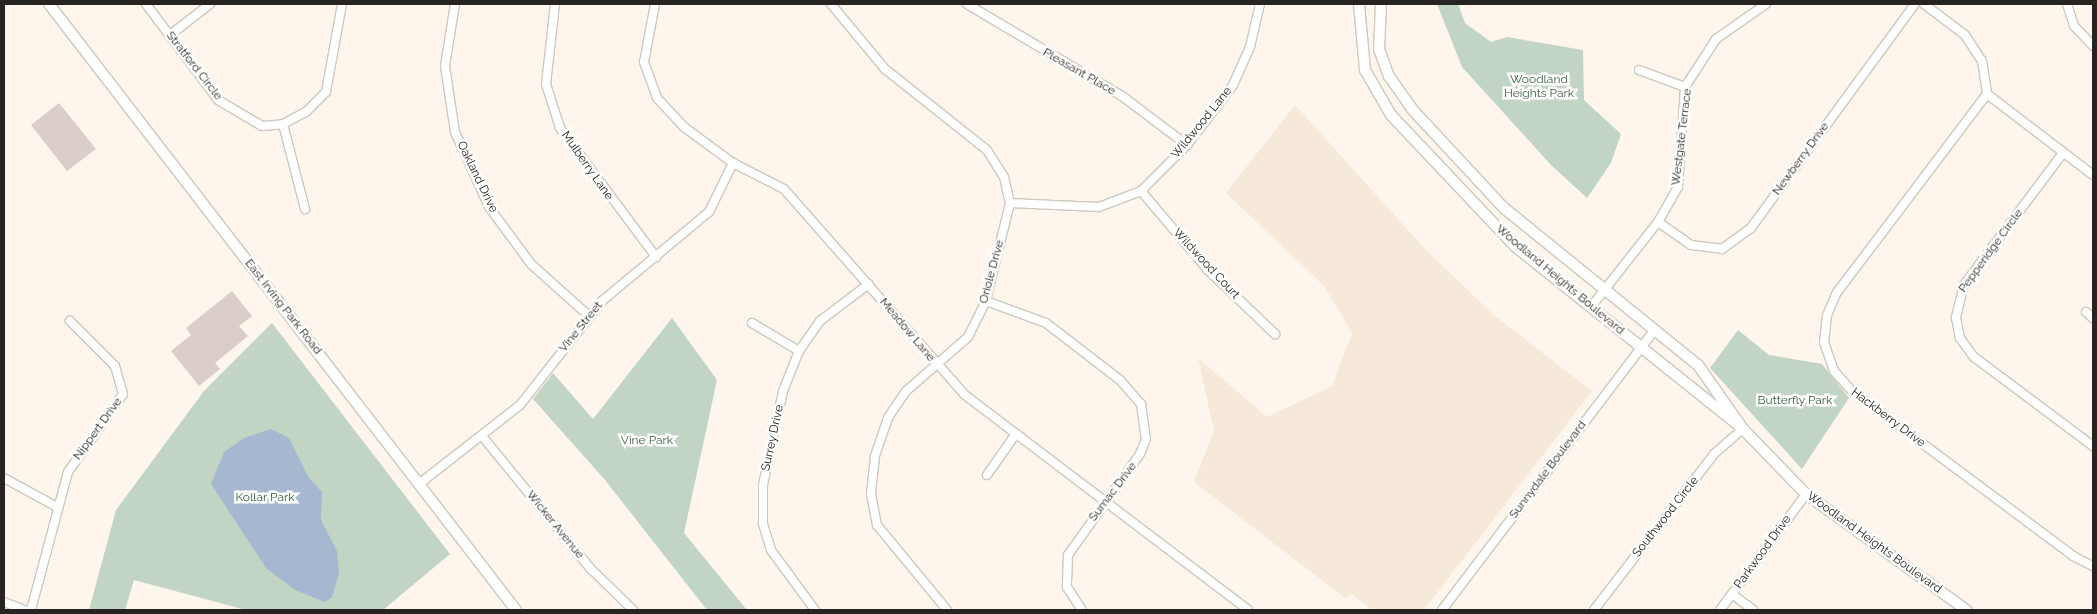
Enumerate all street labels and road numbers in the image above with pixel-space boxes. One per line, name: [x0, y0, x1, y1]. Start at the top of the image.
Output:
street label: Stratford Circle: [163, 29, 225, 103]
street label: Pleasant Place: [1040, 45, 1118, 99]
street label: Wildwood Lane: [1169, 84, 1235, 162]
street label: Westgate Terrace: [1669, 88, 1695, 186]
street label: Newberry Drive: [1770, 120, 1832, 198]
street label: Mulberry Lane: [558, 129, 616, 203]
street label: Oakland Drive: [453, 139, 501, 215]
street label: Pepperidge Circle: [1956, 206, 2026, 296]
street label: Woodland Heights Boulevard: [1493, 222, 1627, 338]
street label: Wildwood Court: [1170, 226, 1242, 302]
street label: Oriole Drive: [977, 239, 1007, 305]
street label: East Irving Park Road: [241, 257, 325, 357]
street label: Meadow Lane: [876, 295, 938, 365]
street label: Vine Street: [556, 299, 606, 355]
street label: Hackberry Drive: [1848, 385, 1928, 451]
street label: Nippert Drive: [71, 395, 125, 463]
street label: Surrey Drive: [759, 403, 787, 473]
street label: Sunnydale Boulevard: [1507, 418, 1589, 522]
street label: Sumac Drive: [1086, 460, 1140, 524]
street label: Southwood Circle: [1630, 474, 1702, 560]
street label: Wicker Avenue: [523, 488, 587, 562]
street label: Woodland Heights Boulevard: [1804, 489, 1944, 597]
street label: Parkwood Drive: [1731, 512, 1795, 592]

